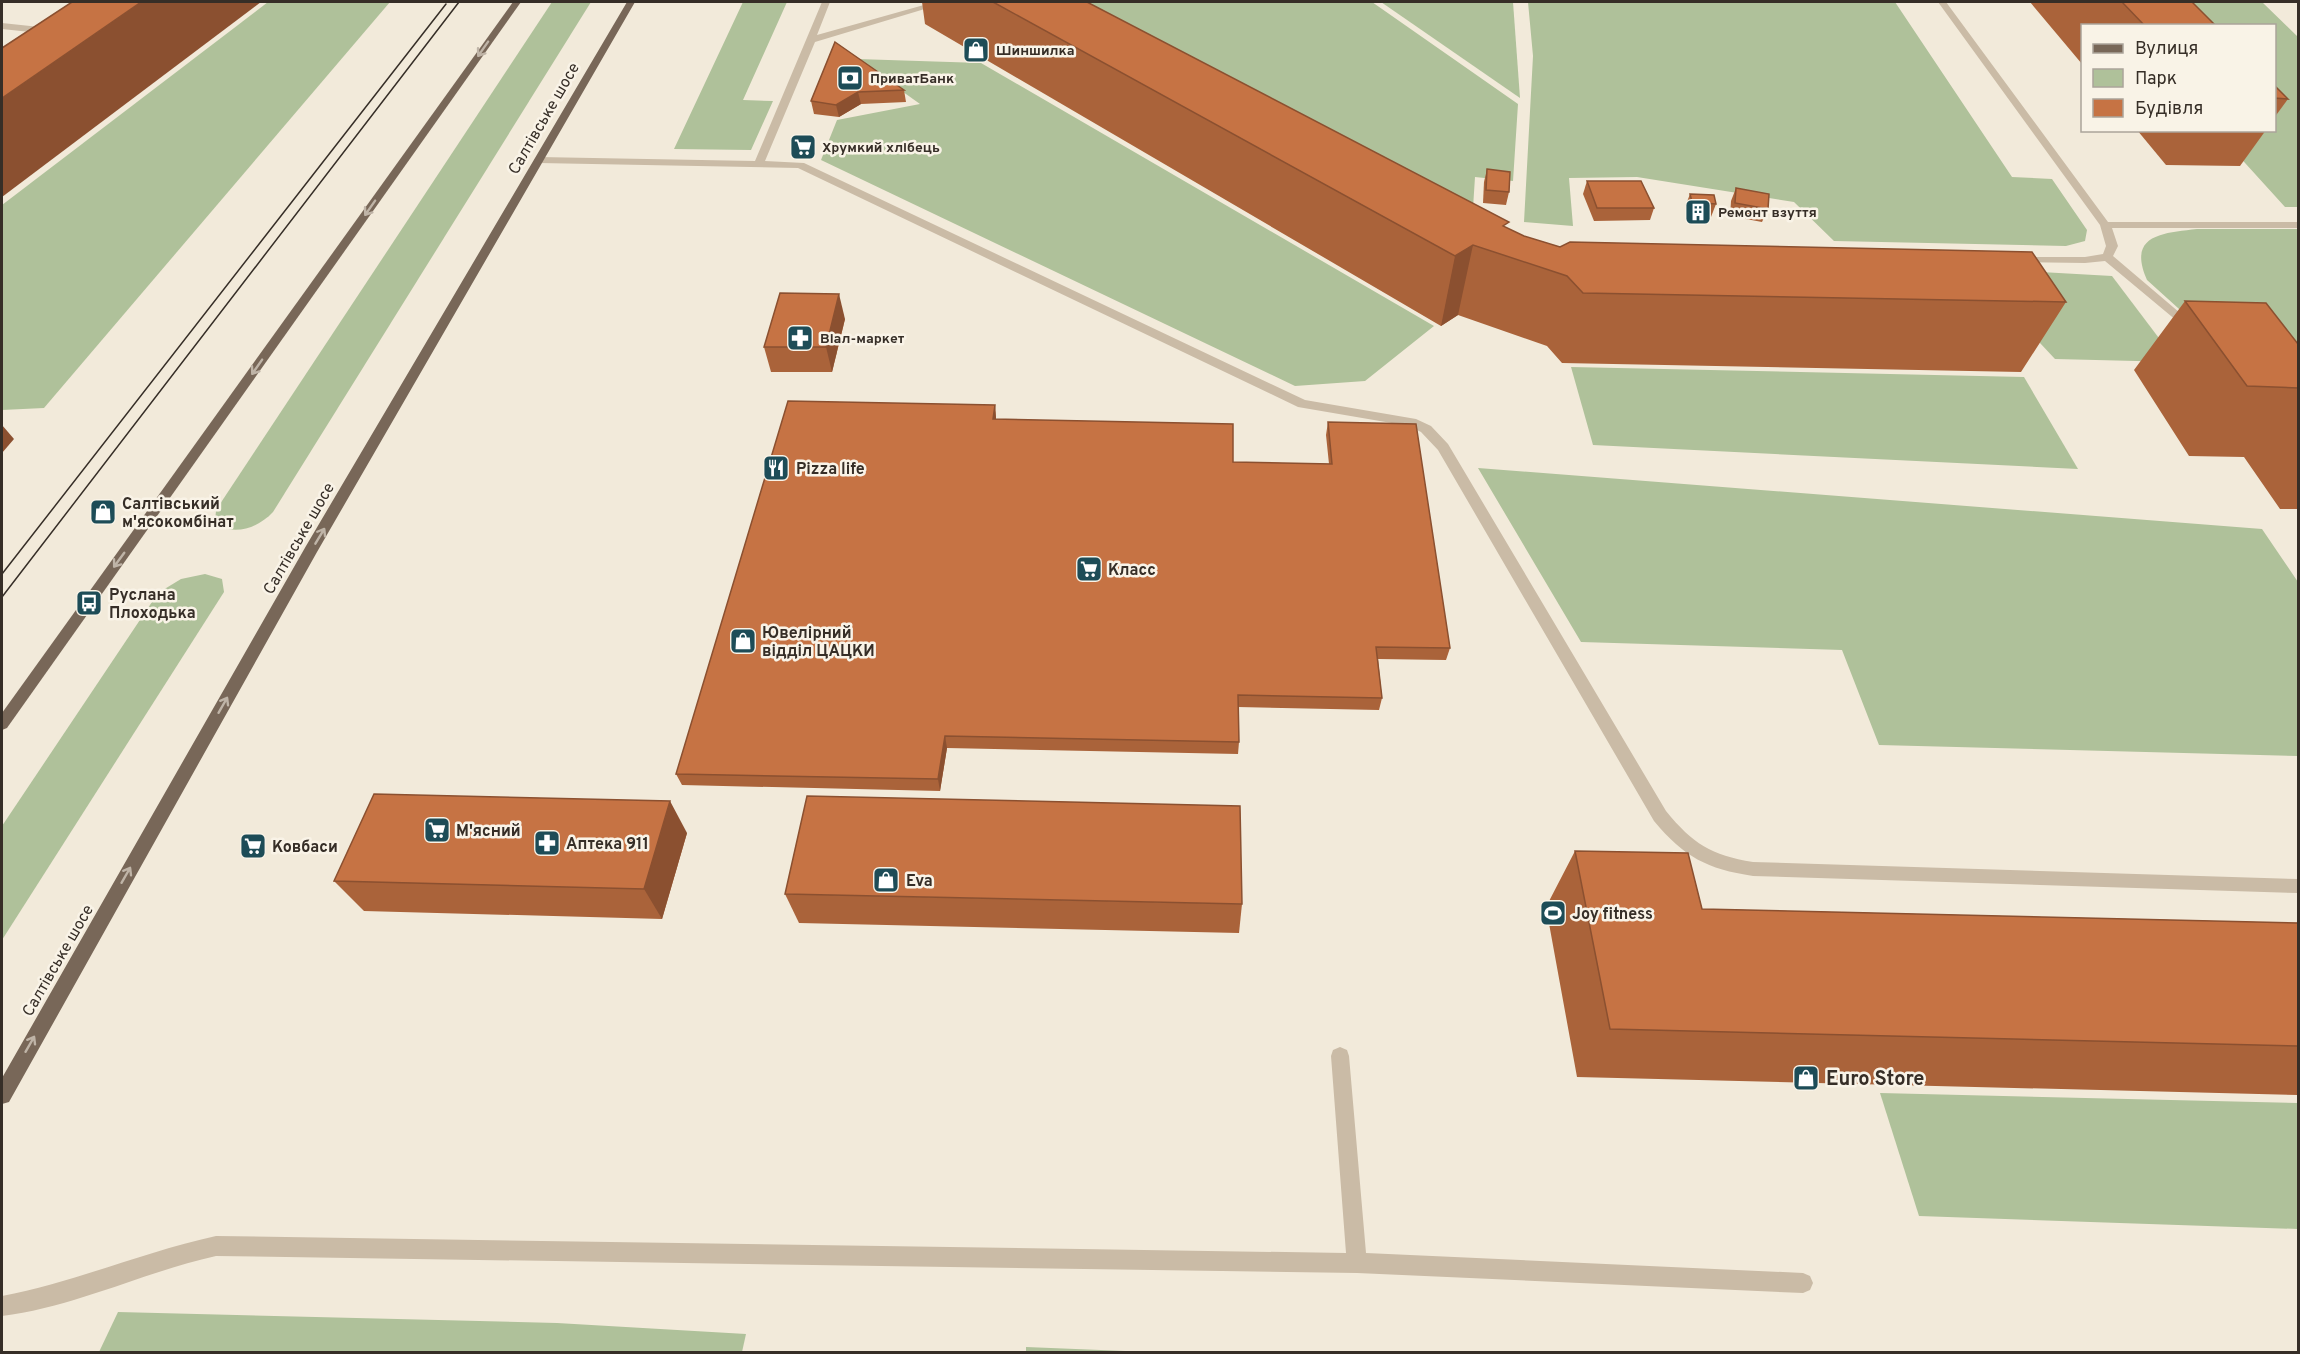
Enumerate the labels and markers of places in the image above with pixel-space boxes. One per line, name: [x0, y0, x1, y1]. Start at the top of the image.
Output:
shop icon: Шиншилка: [961, 35, 991, 65]
place label: Шиншилка: [996, 43, 1075, 60]
bank icon: ПриватБанк: [835, 63, 865, 93]
place label: ПриватБанк: [870, 71, 954, 88]
supermarket icon: Хрумкий хлібець: [788, 132, 818, 162]
place label: Хрумкий хлібець: [822, 140, 940, 157]
building icon: Ремонт взуття: [1683, 197, 1713, 227]
place label: Ремонт взуття: [1718, 205, 1817, 222]
pharmacy icon: Віал-маркет: [785, 323, 815, 353]
place label: Віал-маркет: [820, 331, 905, 348]
restaurant icon: Pizza life: [761, 453, 791, 483]
place label: Pizza life: [796, 460, 865, 480]
place label: Салтівський м'ясокомбінат: [122, 495, 234, 533]
shop icon: Салтівський м'ясокомбінат: [88, 497, 118, 527]
supermarket icon: Класс: [1074, 554, 1104, 584]
place label: Класс: [1108, 561, 1156, 581]
place label: Руслана Плоходька: [109, 586, 196, 624]
bus stop icon: Руслана Плоходька: [74, 588, 104, 618]
place label: Ювелірний відділ ЦАЦКИ: [762, 624, 875, 662]
shop icon: Ювелірний відділ ЦАЦКИ: [728, 626, 758, 656]
supermarket icon: М'ясний: [422, 815, 452, 845]
place label: М'ясний: [456, 822, 521, 842]
pharmacy icon: Аптека 911: [532, 828, 562, 858]
supermarket icon: Ковбаси: [238, 831, 268, 861]
place label: Аптека 911: [566, 835, 649, 855]
place label: Ковбаси: [272, 838, 338, 858]
shop icon: Eva: [871, 865, 901, 895]
place label: Eva: [906, 872, 933, 892]
sports icon: Joy fitness: [1538, 898, 1568, 928]
place label: Joy fitness: [1572, 905, 1653, 925]
shop icon: Euro Store: [1791, 1063, 1821, 1093]
place label: Euro Store: [1826, 1067, 1924, 1093]

